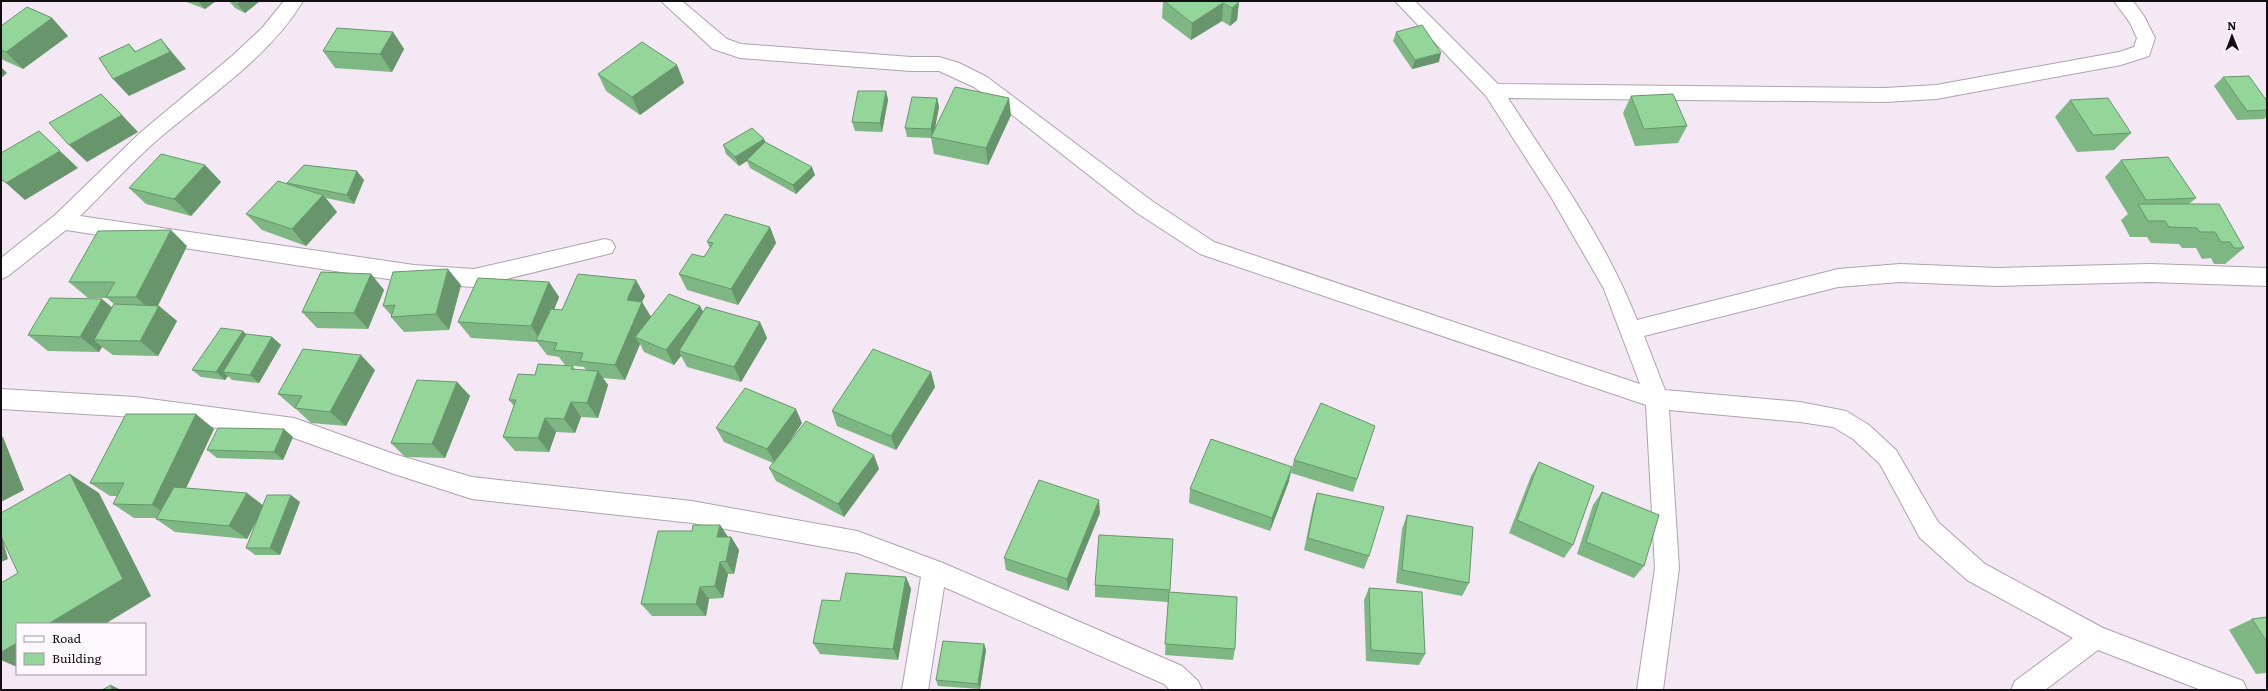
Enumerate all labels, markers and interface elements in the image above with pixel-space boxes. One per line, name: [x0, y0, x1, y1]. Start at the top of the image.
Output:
north arrow: [2212, 16, 2252, 56]
text: N: [2227, 17, 2237, 33]
legend: [16, 623, 146, 675]
text: Road: [52, 629, 82, 647]
text: Building: [52, 649, 102, 667]

